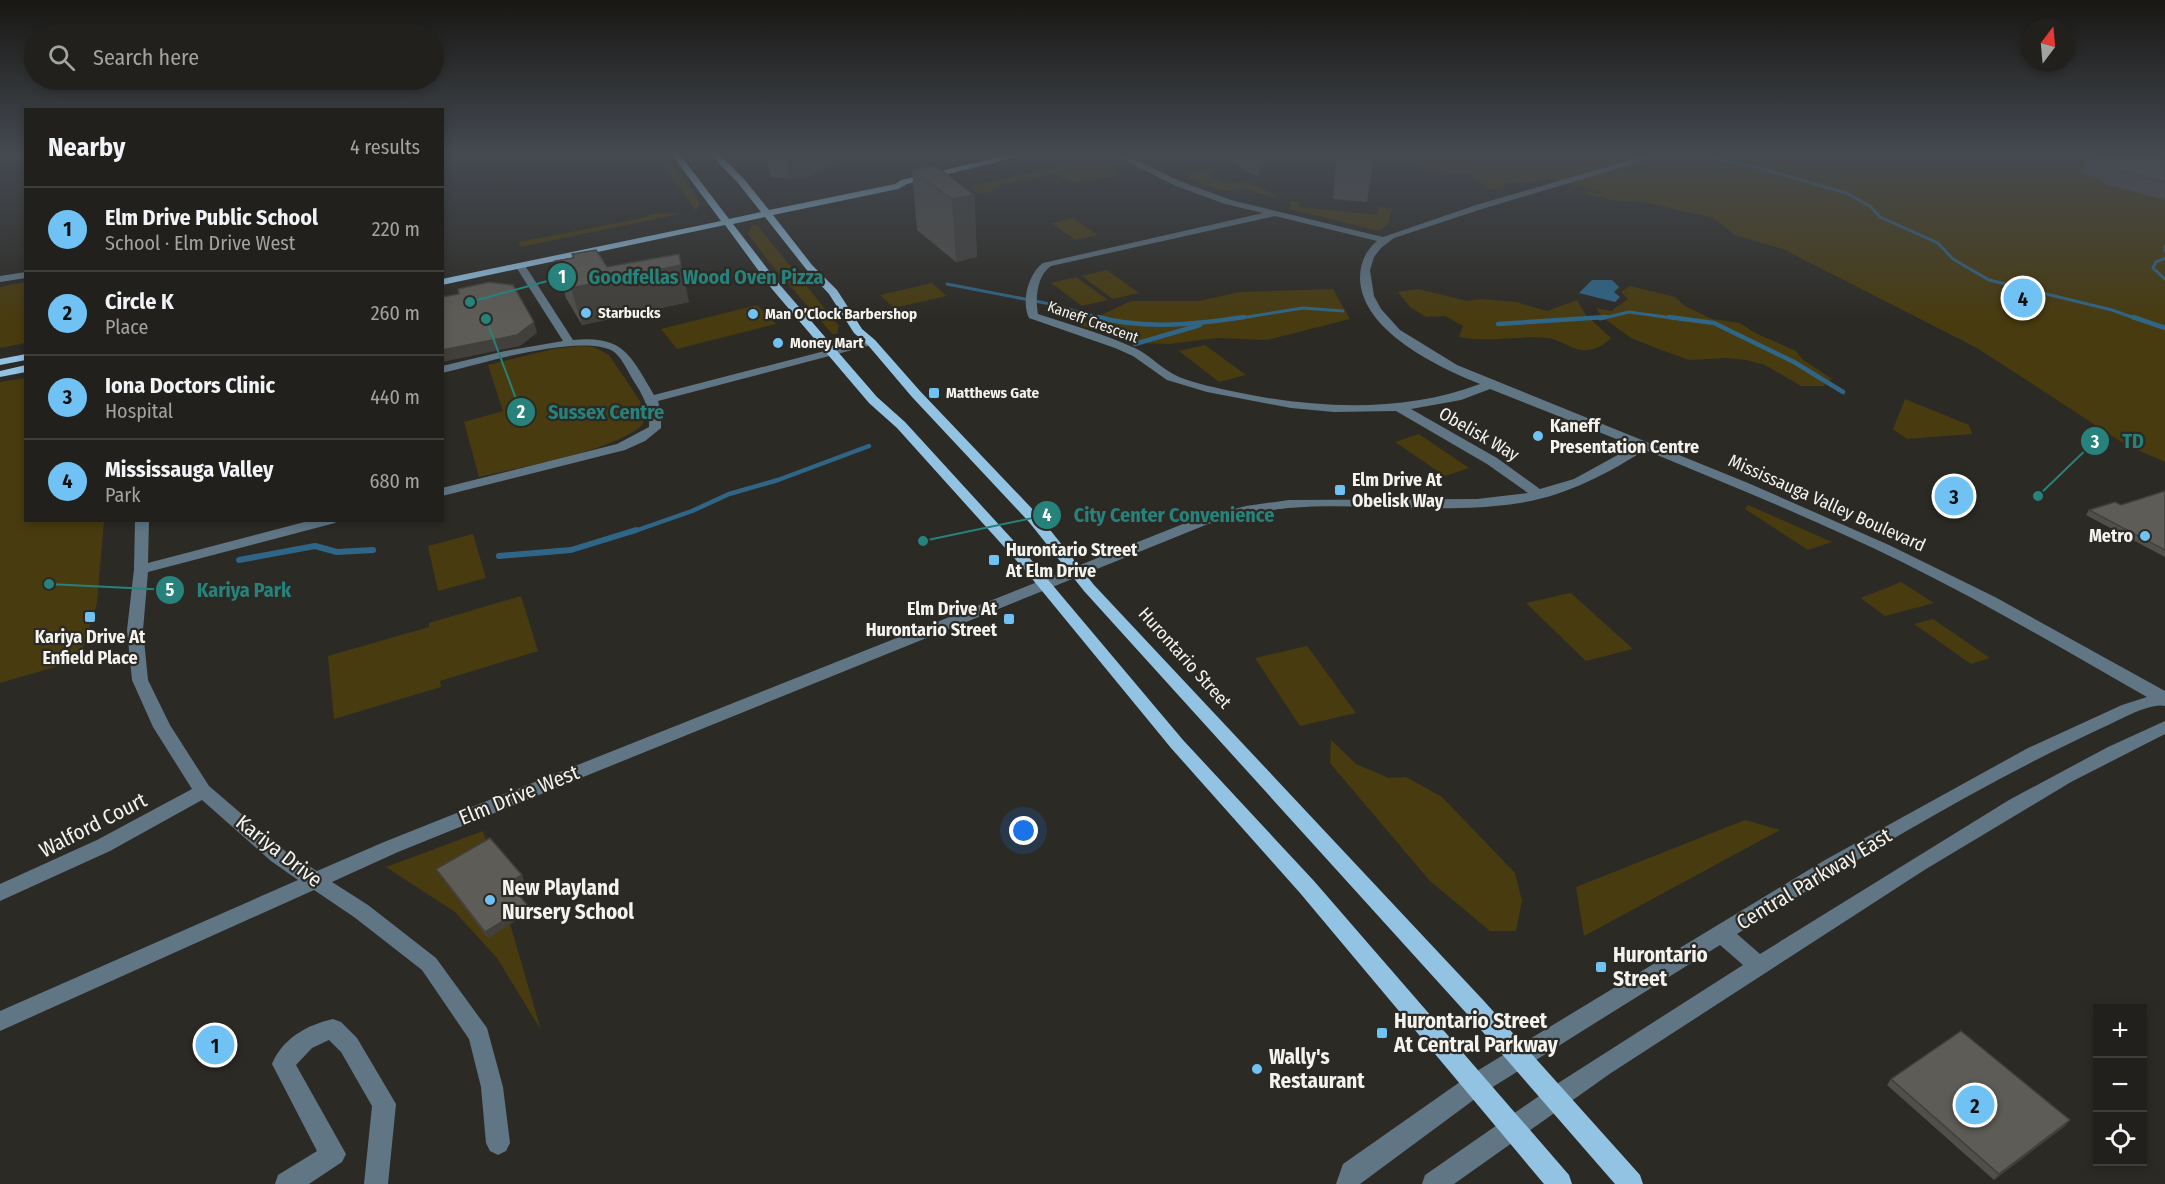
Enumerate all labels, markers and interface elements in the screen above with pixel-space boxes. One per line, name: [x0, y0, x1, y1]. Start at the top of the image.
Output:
north arrow: [2021, 18, 2075, 72]
search box: [24, 24, 444, 90]
icon: search: [45, 41, 78, 74]
text: Search here: [93, 44, 199, 71]
text: Nearby: [48, 132, 125, 163]
text: 4 results: [350, 135, 420, 159]
text: Elm Drive Public School: [105, 204, 318, 231]
text: 1: [63, 217, 72, 241]
text: 220 m: [372, 217, 420, 241]
text: School · Elm Drive West: [105, 231, 295, 255]
callout: Goodfellas Wood Oven Pizza: [547, 258, 836, 296]
text: Goodfellas Wood Oven Pizza: [589, 265, 824, 289]
text: 1: [558, 266, 566, 288]
pin: 4: [2004, 276, 2042, 320]
text: Circle K: [105, 288, 174, 315]
street label: Kaneff Crescent: [1045, 297, 1141, 347]
text: 2: [63, 301, 72, 325]
text: 260 m: [371, 301, 420, 325]
place label: Starbucks: [598, 304, 661, 322]
place label: Man O’Clock Barbershop: [765, 305, 917, 323]
marker: Starbucks: [579, 306, 593, 320]
marker: Man O’Clock Barbershop: [746, 307, 760, 321]
text: Place: [105, 315, 148, 339]
place label: Money Mart: [790, 334, 864, 352]
marker: Money Mart: [771, 336, 785, 350]
text: Iona Doctors Clinic: [105, 372, 275, 399]
place label: Matthews Gate: [946, 384, 1040, 402]
text: 3: [63, 385, 72, 409]
text: 440 m: [370, 385, 420, 409]
marker: Matthews Gate: [927, 386, 941, 400]
callout: Sussex Centre: [506, 393, 676, 431]
text: Hospital: [105, 399, 173, 423]
text: Sussex Centre: [548, 400, 664, 424]
text: 2: [516, 401, 525, 423]
street label: Obelisk Way: [1435, 402, 1523, 466]
place label: Kaneff Presentation Centre: [1550, 415, 1699, 458]
callout: TD: [2080, 422, 2156, 460]
marker: Kaneff Presentation Centre: [1531, 429, 1545, 443]
text: TD: [2122, 429, 2144, 453]
text: 3: [2090, 431, 2100, 453]
street label: Mississauga Valley Boulevard: [1725, 450, 1929, 556]
text: Mississauga Valley: [105, 456, 273, 483]
text: 4: [62, 469, 73, 493]
text: 680 m: [370, 469, 420, 493]
place label: Elm Drive At Obelisk Way: [1352, 469, 1444, 512]
pin: 3: [1934, 474, 1974, 518]
text: Park: [105, 483, 141, 507]
marker: Elm Drive At Obelisk Way: [1333, 483, 1347, 497]
callout: City Center Convenience: [1032, 496, 1287, 534]
text: City Center Convenience: [1074, 503, 1274, 527]
text: 4: [1042, 504, 1052, 526]
place label: Metro: [2089, 525, 2133, 547]
marker: Metro: [2138, 529, 2152, 543]
place label: Hurontario Street At Elm Drive: [1005, 539, 1138, 582]
marker: Hurontario Street At Elm Drive: [987, 553, 1001, 567]
callout: Kariya Park: [155, 571, 303, 609]
text: Kariya Park: [197, 578, 292, 602]
text: 5: [166, 579, 175, 601]
place label: Elm Drive At Hurontario Street: [866, 598, 998, 641]
street label: Hurontario Street: [1134, 603, 1236, 713]
marker: Kariya Drive At Enfield Place: [83, 610, 97, 624]
marker: Elm Drive At Hurontario Street: [1002, 612, 1016, 626]
place label: Kariya Drive At Enfield Place: [35, 626, 146, 669]
street label: Elm Drive West: [455, 759, 583, 831]
street label: Walford Court: [35, 787, 151, 863]
street label: Kariya Drive: [231, 809, 327, 893]
your location: [1009, 816, 1038, 845]
street label: Central Parkway East: [1732, 822, 1896, 936]
place label: New Playland Nursery School: [502, 875, 634, 925]
marker: New Playland Nursery School: [483, 893, 497, 907]
place label: Hurontario Street: [1613, 942, 1708, 992]
marker: Hurontario Street: [1594, 960, 1608, 974]
map controls: [2093, 1004, 2147, 1166]
button: +: [2093, 1004, 2147, 1058]
place label: Hurontario Street At Central Parkway: [1393, 1008, 1559, 1058]
pin: 1: [196, 1022, 234, 1068]
marker: Hurontario Street At Central Parkway: [1375, 1026, 1389, 1040]
place label: Wally's Restaurant: [1269, 1044, 1365, 1094]
button: −: [2093, 1058, 2147, 1112]
marker: Wally's Restaurant: [1250, 1062, 1264, 1076]
pin: 2: [1956, 1082, 1994, 1128]
button: locate: [2093, 1112, 2147, 1166]

